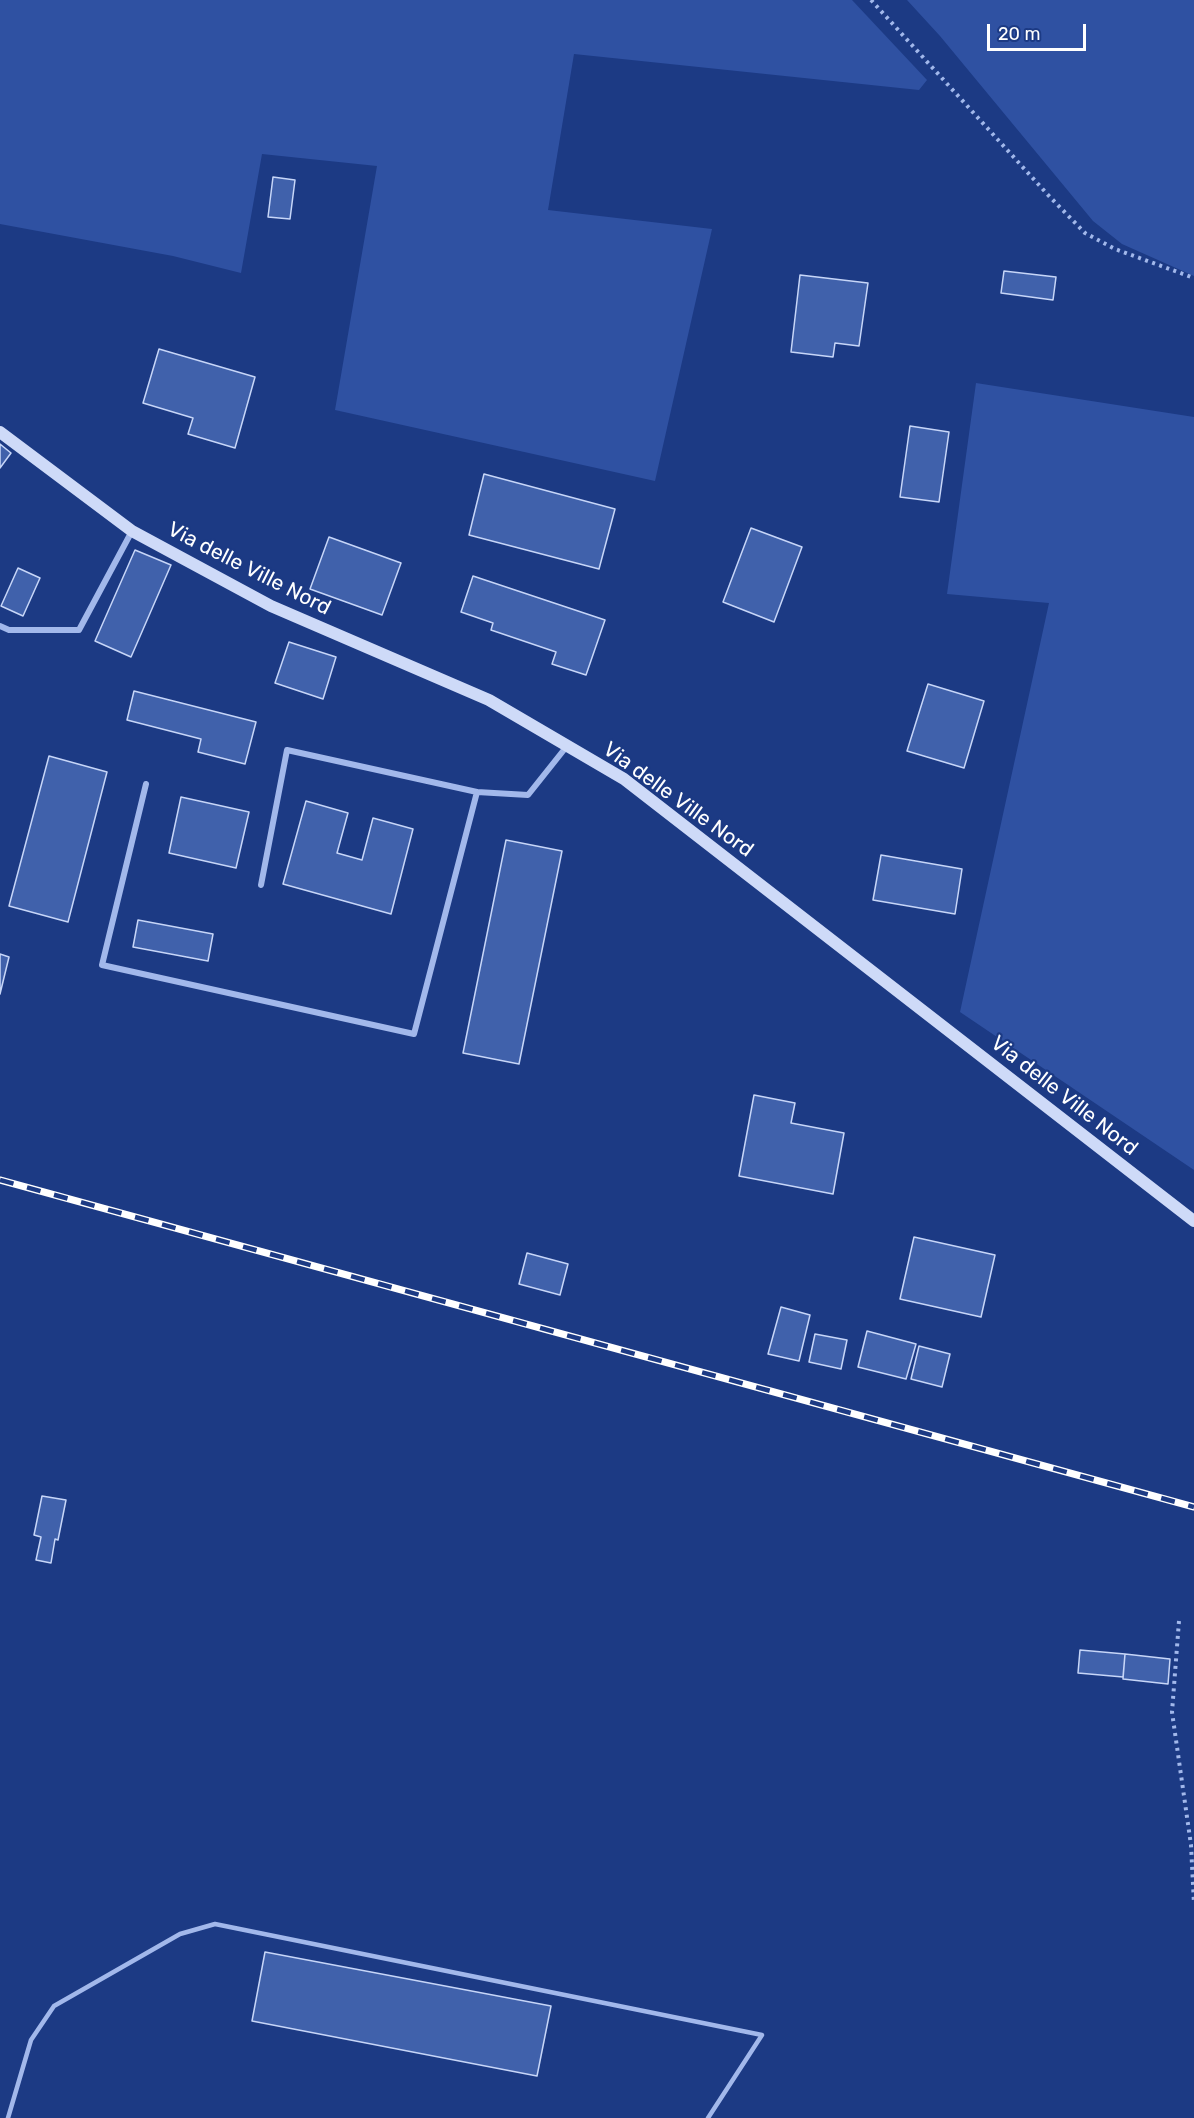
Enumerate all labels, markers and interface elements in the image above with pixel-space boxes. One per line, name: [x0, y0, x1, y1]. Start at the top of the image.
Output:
scale bar: [990, 12, 1089, 50]
text: 20 m: [998, 23, 1040, 45]
street label: Via delle Ville Nord: [163, 517, 335, 621]
street label: Via delle Ville Nord: [598, 737, 758, 863]
street label: Via delle Ville Nord: [985, 1031, 1143, 1161]

